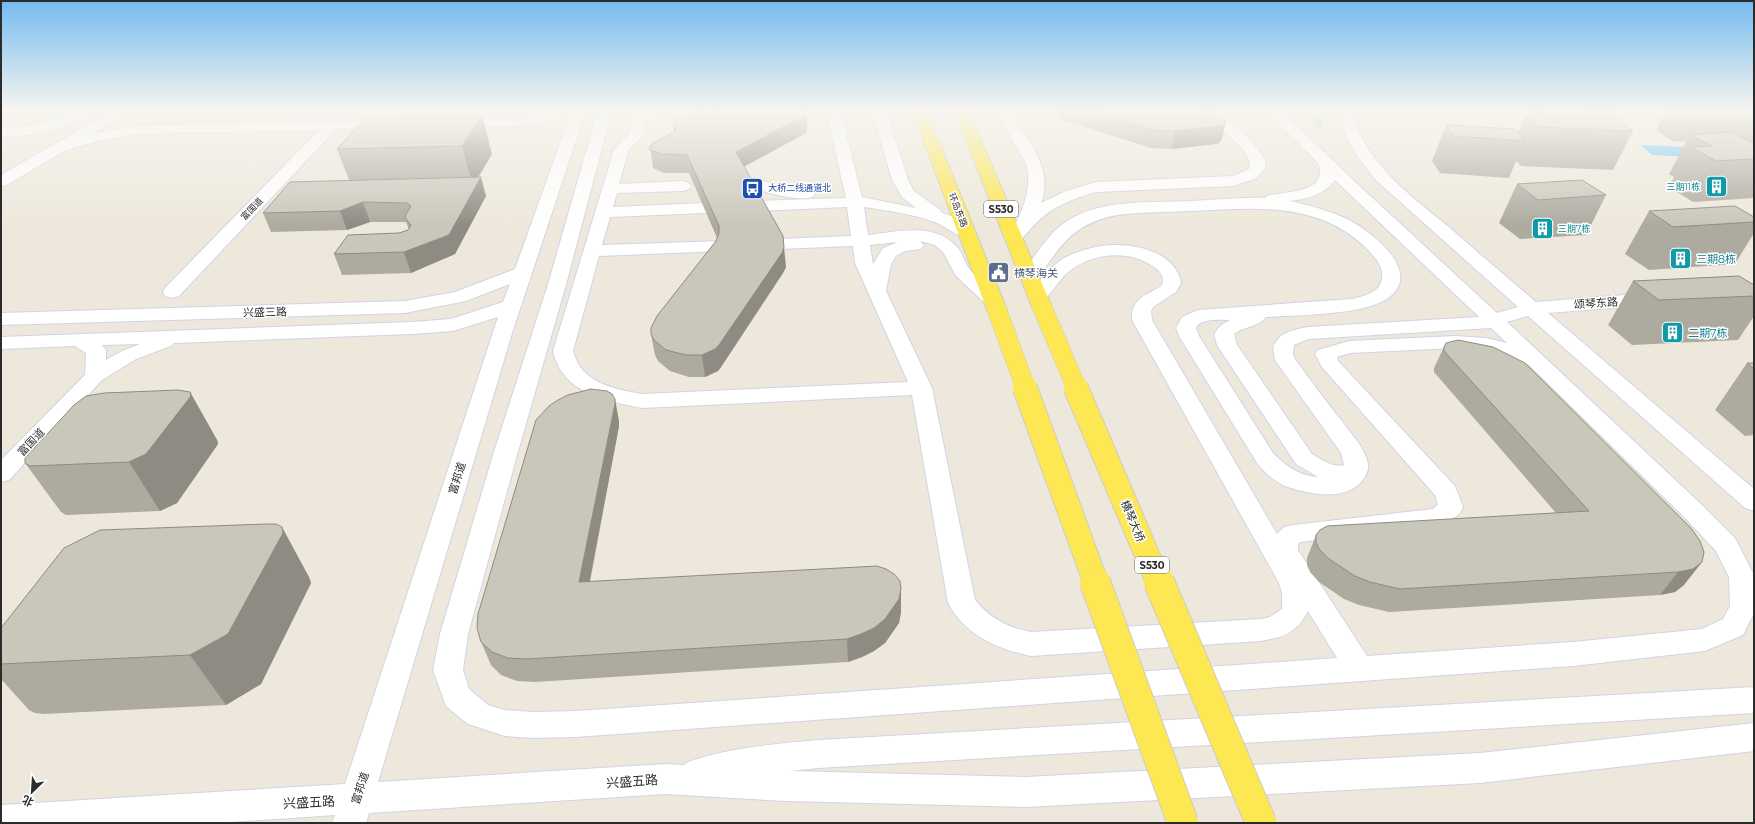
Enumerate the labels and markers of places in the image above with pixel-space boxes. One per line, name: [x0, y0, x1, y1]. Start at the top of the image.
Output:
building icon: 三期11栋: [1703, 174, 1729, 200]
bus stop icon: 大桥二线通道北: [739, 175, 765, 201]
place label: 三期11栋: [1667, 181, 1700, 192]
place label: 大桥二线通道北: [768, 182, 831, 193]
building icon: 三期7栋: [1529, 216, 1555, 242]
place label: 三期7栋: [1558, 223, 1590, 234]
building icon: 三期8栋: [1667, 246, 1693, 272]
place label: 三期8栋: [1696, 252, 1736, 266]
public building icon: 横琴海关: [986, 260, 1012, 286]
place label: 横琴海关: [1014, 266, 1058, 280]
building icon: 二期7栋: [1659, 320, 1685, 346]
place label: 二期7栋: [1688, 326, 1727, 340]

